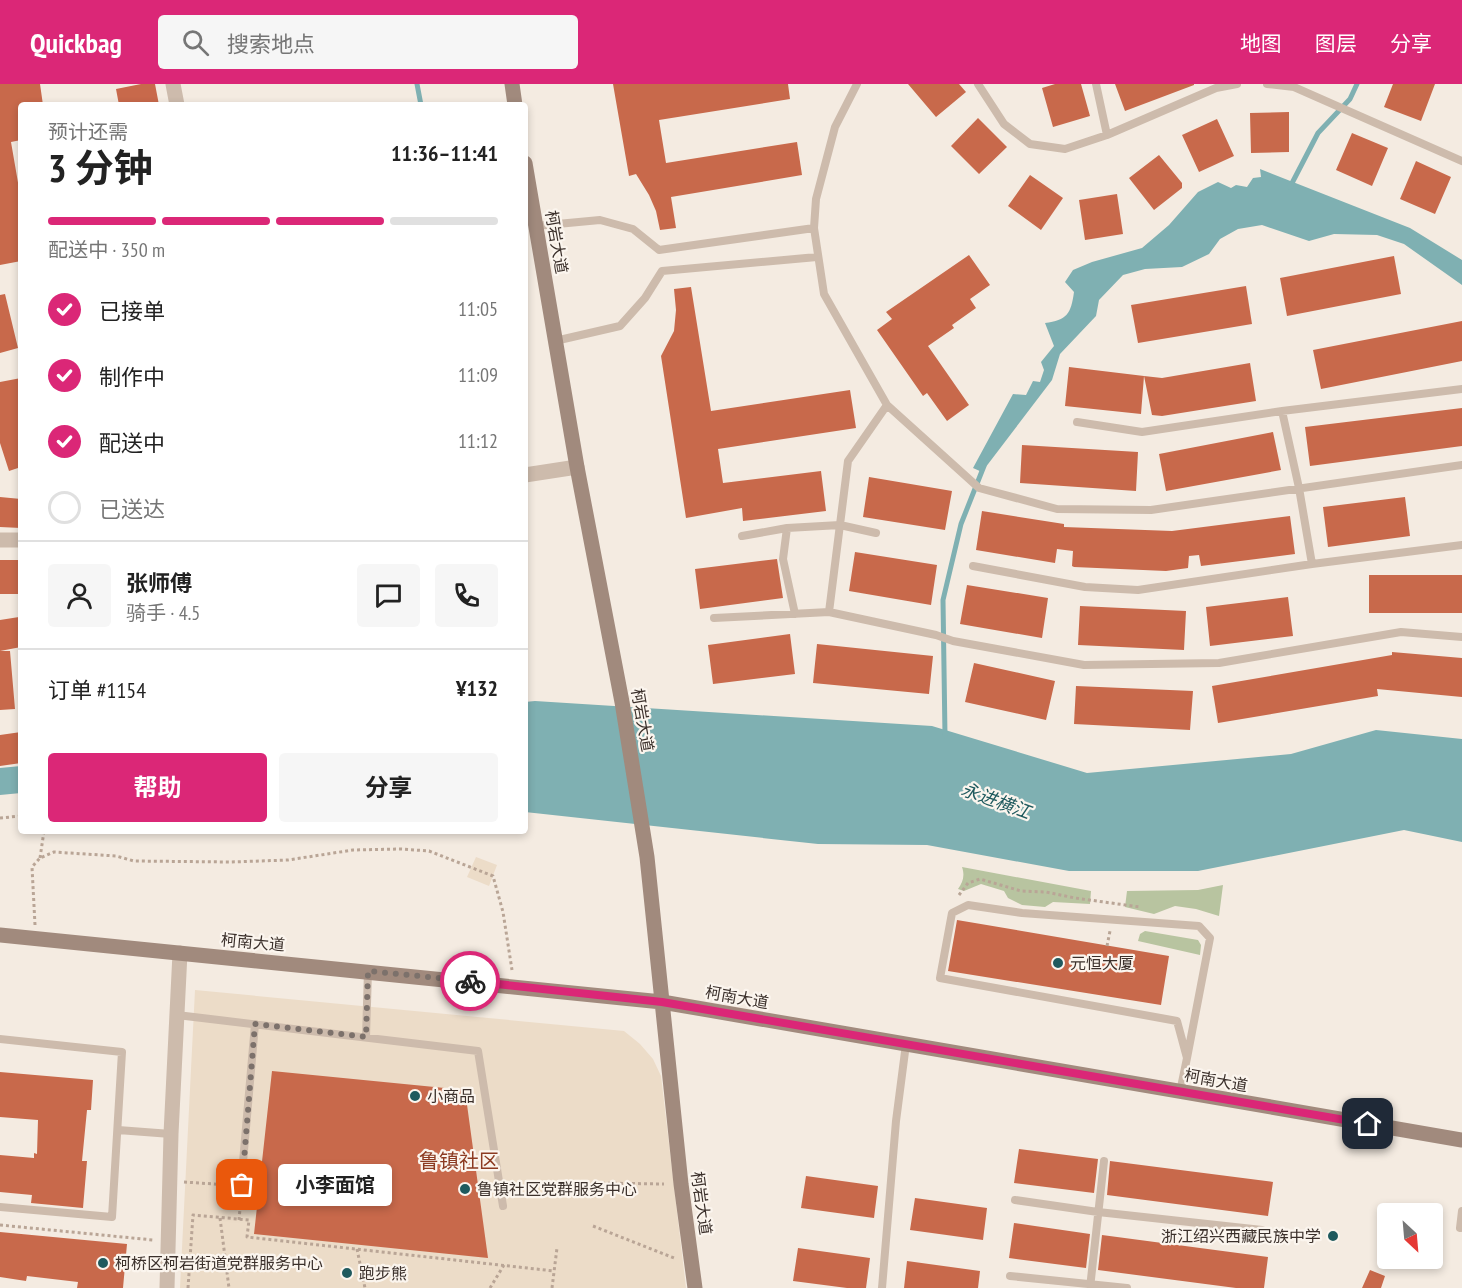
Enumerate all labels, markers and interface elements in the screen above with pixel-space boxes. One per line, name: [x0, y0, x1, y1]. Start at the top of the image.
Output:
search box: [158, 15, 578, 69]
text: Quickbag: [30, 24, 122, 61]
icon: search: [179, 26, 212, 59]
text: 搜索地点: [227, 30, 315, 58]
text: 地图: [1240, 30, 1282, 57]
text: 图层: [1315, 30, 1357, 57]
text: 分享: [1390, 30, 1432, 57]
text: 预计还需: [48, 119, 128, 145]
text: 11:36–11:41: [391, 139, 498, 167]
text: 3 分钟: [48, 142, 153, 193]
street label: 柯岩大道: [542, 209, 572, 275]
text: 配送中 · 350 m: [48, 237, 165, 263]
icon: check: [48, 293, 81, 326]
text: 11:05: [458, 296, 498, 322]
text: 已接单: [99, 297, 165, 325]
icon: check: [48, 359, 81, 392]
text: 11:09: [458, 362, 498, 388]
text: 制作中: [99, 363, 165, 391]
icon: check: [48, 425, 81, 458]
text: 11:12: [458, 428, 498, 454]
text: 配送中: [99, 429, 165, 457]
text: 已送达: [99, 495, 165, 523]
button: person: [48, 564, 111, 627]
button: chat: [357, 564, 420, 627]
button: phone: [435, 564, 498, 627]
text: 张师傅: [126, 569, 192, 597]
text: 骑手 · 4.5: [126, 600, 200, 626]
text: ¥132: [456, 674, 498, 702]
text: 订单 #1154: [48, 676, 146, 704]
street label: 柯岩大道: [628, 687, 658, 753]
button: 帮助: [48, 753, 267, 822]
button: 分享: [279, 753, 498, 822]
water label: 永进横江: [958, 777, 1036, 824]
street label: 柯南大道: [220, 929, 286, 955]
courier: [440, 951, 500, 1011]
place label: 元恒大厦: [1070, 953, 1134, 973]
marker: 元恒大厦: [1051, 956, 1065, 970]
icon: bike: [454, 965, 487, 998]
street label: 柯南大道: [704, 982, 770, 1012]
street label: 柯南大道: [1183, 1065, 1249, 1095]
place label: 小商品: [427, 1086, 475, 1106]
marker: 小商品: [408, 1089, 422, 1103]
pin: [1342, 1098, 1393, 1149]
icon: home: [1351, 1107, 1384, 1140]
district label: 鲁镇社区: [419, 1148, 499, 1174]
pin: [216, 1159, 267, 1210]
callout: 小李面馆: [278, 1164, 392, 1206]
icon: bag: [225, 1168, 258, 1201]
street label: 柯岩大道: [688, 1170, 716, 1236]
text: 小李面馆: [295, 1172, 375, 1198]
place label: 鲁镇社区党群服务中心: [477, 1179, 637, 1199]
marker: 鲁镇社区党群服务中心: [458, 1182, 472, 1196]
north arrow: [1377, 1203, 1443, 1269]
map controls: [1377, 1203, 1443, 1269]
place label: 浙江绍兴西藏民族中学: [1161, 1226, 1321, 1246]
marker: 浙江绍兴西藏民族中学: [1326, 1229, 1340, 1243]
place label: 柯桥区柯岩街道党群服务中心: [115, 1253, 323, 1273]
marker: 柯桥区柯岩街道党群服务中心: [96, 1256, 110, 1270]
place label: 跑步熊: [359, 1263, 407, 1283]
marker: 跑步熊: [340, 1266, 354, 1280]

